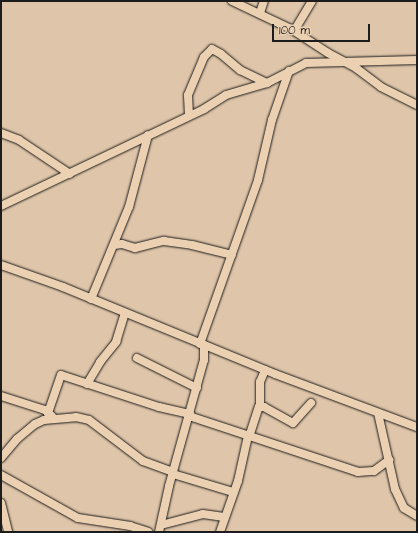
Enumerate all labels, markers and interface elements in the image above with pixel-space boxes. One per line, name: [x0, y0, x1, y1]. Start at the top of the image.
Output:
scale bar: [274, 16, 372, 42]
text: 100 m: [279, 22, 310, 39]

